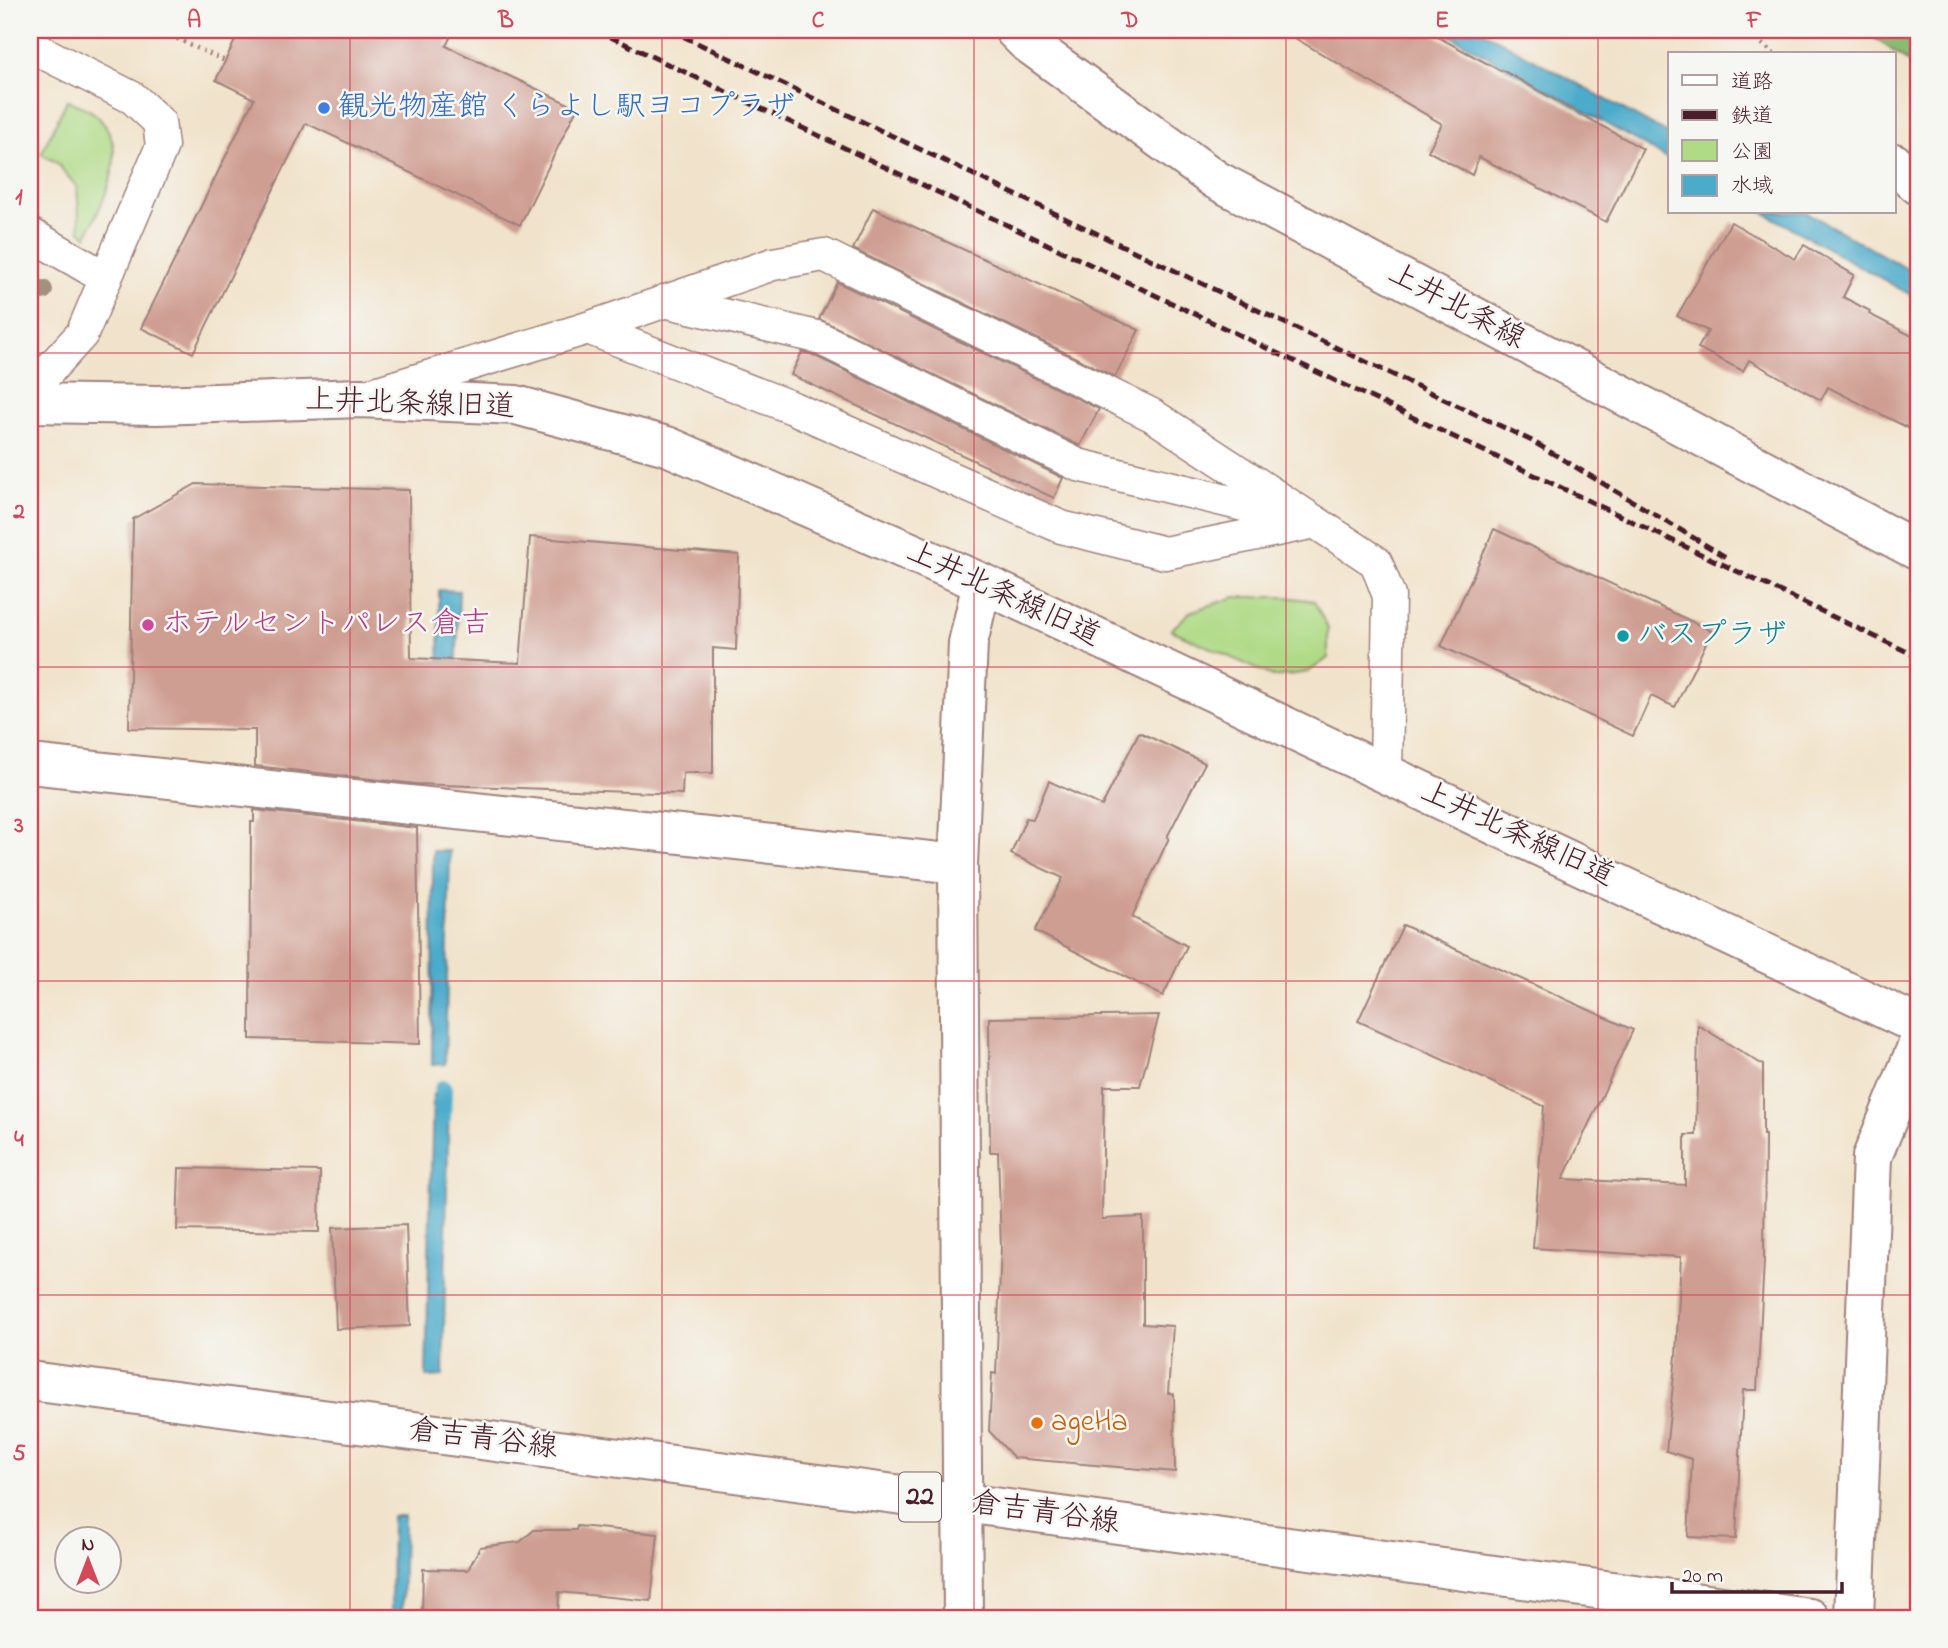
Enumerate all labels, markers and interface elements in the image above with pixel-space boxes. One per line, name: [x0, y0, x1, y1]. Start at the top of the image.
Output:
text: A: [187, 5, 201, 38]
text: B: [497, 5, 514, 38]
text: C: [812, 5, 825, 38]
text: D: [1121, 5, 1138, 38]
text: E: [1435, 5, 1449, 38]
text: F: [1746, 5, 1762, 38]
legend: [1668, 52, 1896, 214]
text: 道路: [1731, 68, 1773, 98]
place label: 観光物産館 くらよし駅ヨコプラザ: [338, 86, 796, 130]
marker: 観光物産館 くらよし駅ヨコプラザ: [316, 100, 332, 116]
text: 鉄道: [1731, 102, 1773, 132]
text: 公園: [1731, 138, 1773, 168]
text: 水域: [1731, 172, 1773, 202]
text: 1: [15, 182, 23, 215]
street label: 上井北条線: [1379, 252, 1533, 362]
street label: 上井北条線旧道: [304, 379, 516, 431]
text: 2: [12, 496, 25, 529]
street label: 上井北条線旧道: [899, 531, 1107, 659]
place label: ホテルセントパレス倉吉: [162, 603, 491, 647]
place label: バスプラザ: [1637, 614, 1787, 658]
marker: ホテルセントパレス倉吉: [140, 617, 156, 633]
marker: バスプラザ: [1615, 628, 1631, 644]
street label: 上井北条線旧道: [1413, 771, 1621, 899]
text: 3: [13, 810, 24, 843]
text: 4: [14, 1124, 24, 1157]
place label: ageHa: [1051, 1401, 1128, 1445]
street label: 倉吉青谷線: [406, 1409, 560, 1471]
marker: ageHa: [1029, 1415, 1045, 1431]
text: 5: [12, 1438, 26, 1471]
road number: 22: [899, 1472, 941, 1522]
street label: 倉吉青谷線: [968, 1482, 1122, 1546]
north arrow: [52, 1526, 122, 1596]
text: N: [82, 1532, 95, 1559]
scale bar: [1672, 1550, 1841, 1594]
text: 20 m: [1682, 1562, 1723, 1592]

